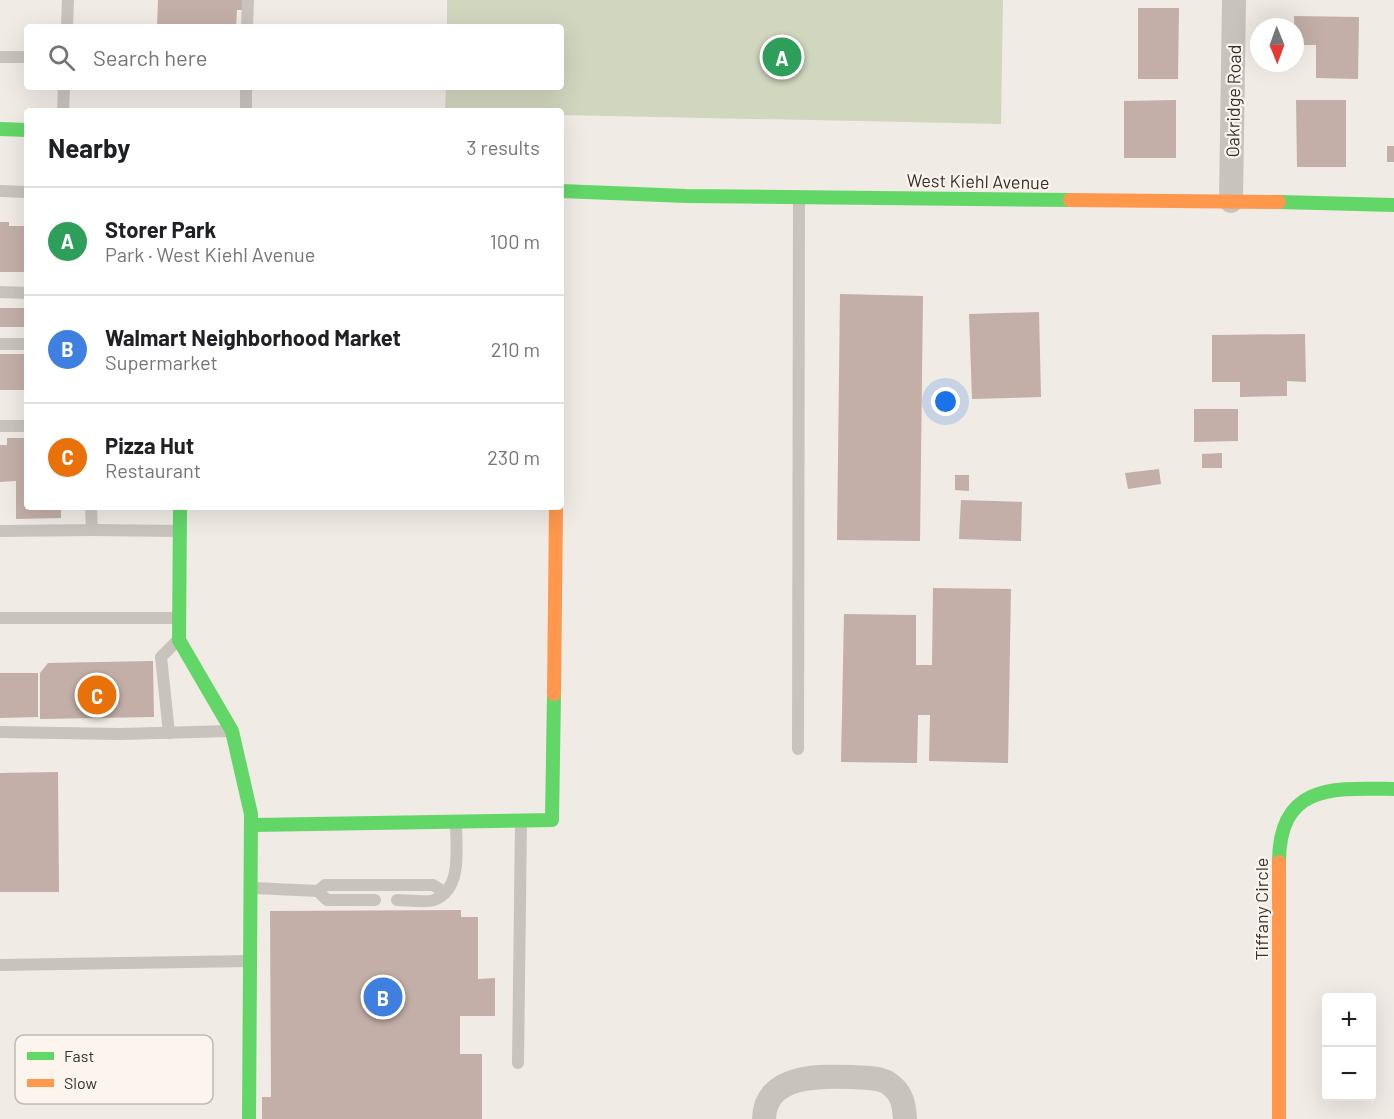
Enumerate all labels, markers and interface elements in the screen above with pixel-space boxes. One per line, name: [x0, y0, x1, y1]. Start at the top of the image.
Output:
north arrow: [1250, 18, 1304, 72]
search box: [24, 24, 564, 90]
pin: A: [762, 34, 802, 80]
icon: search: [45, 41, 78, 74]
text: Search here: [93, 44, 207, 70]
street label: Oakridge Road: [1221, 44, 1245, 158]
text: Nearby: [48, 132, 130, 163]
text: 3 results: [466, 135, 540, 159]
street label: West Kiehl Avenue: [906, 169, 1050, 193]
text: Storer Park: [105, 216, 216, 242]
text: A: [61, 229, 74, 253]
text: 100 m: [490, 229, 540, 253]
text: Park · West Kiehl Avenue: [105, 242, 315, 266]
text: Walmart Neighborhood Market: [105, 324, 401, 350]
text: B: [61, 337, 74, 361]
text: 210 m: [491, 337, 540, 361]
text: Supermarket: [105, 350, 218, 374]
your location: [931, 387, 960, 416]
text: Pizza Hut: [105, 432, 194, 458]
text: C: [61, 445, 74, 469]
text: 230 m: [487, 445, 540, 469]
text: Restaurant: [105, 458, 201, 482]
pin: C: [78, 672, 116, 718]
street label: Tiffany Circle: [1250, 858, 1272, 960]
pin: B: [364, 974, 403, 1020]
map controls: [1322, 993, 1376, 1101]
button: +: [1322, 993, 1376, 1047]
legend: [15, 1035, 213, 1104]
text: Fast: [64, 1046, 94, 1065]
button: −: [1322, 1047, 1376, 1101]
text: Slow: [64, 1073, 97, 1092]

